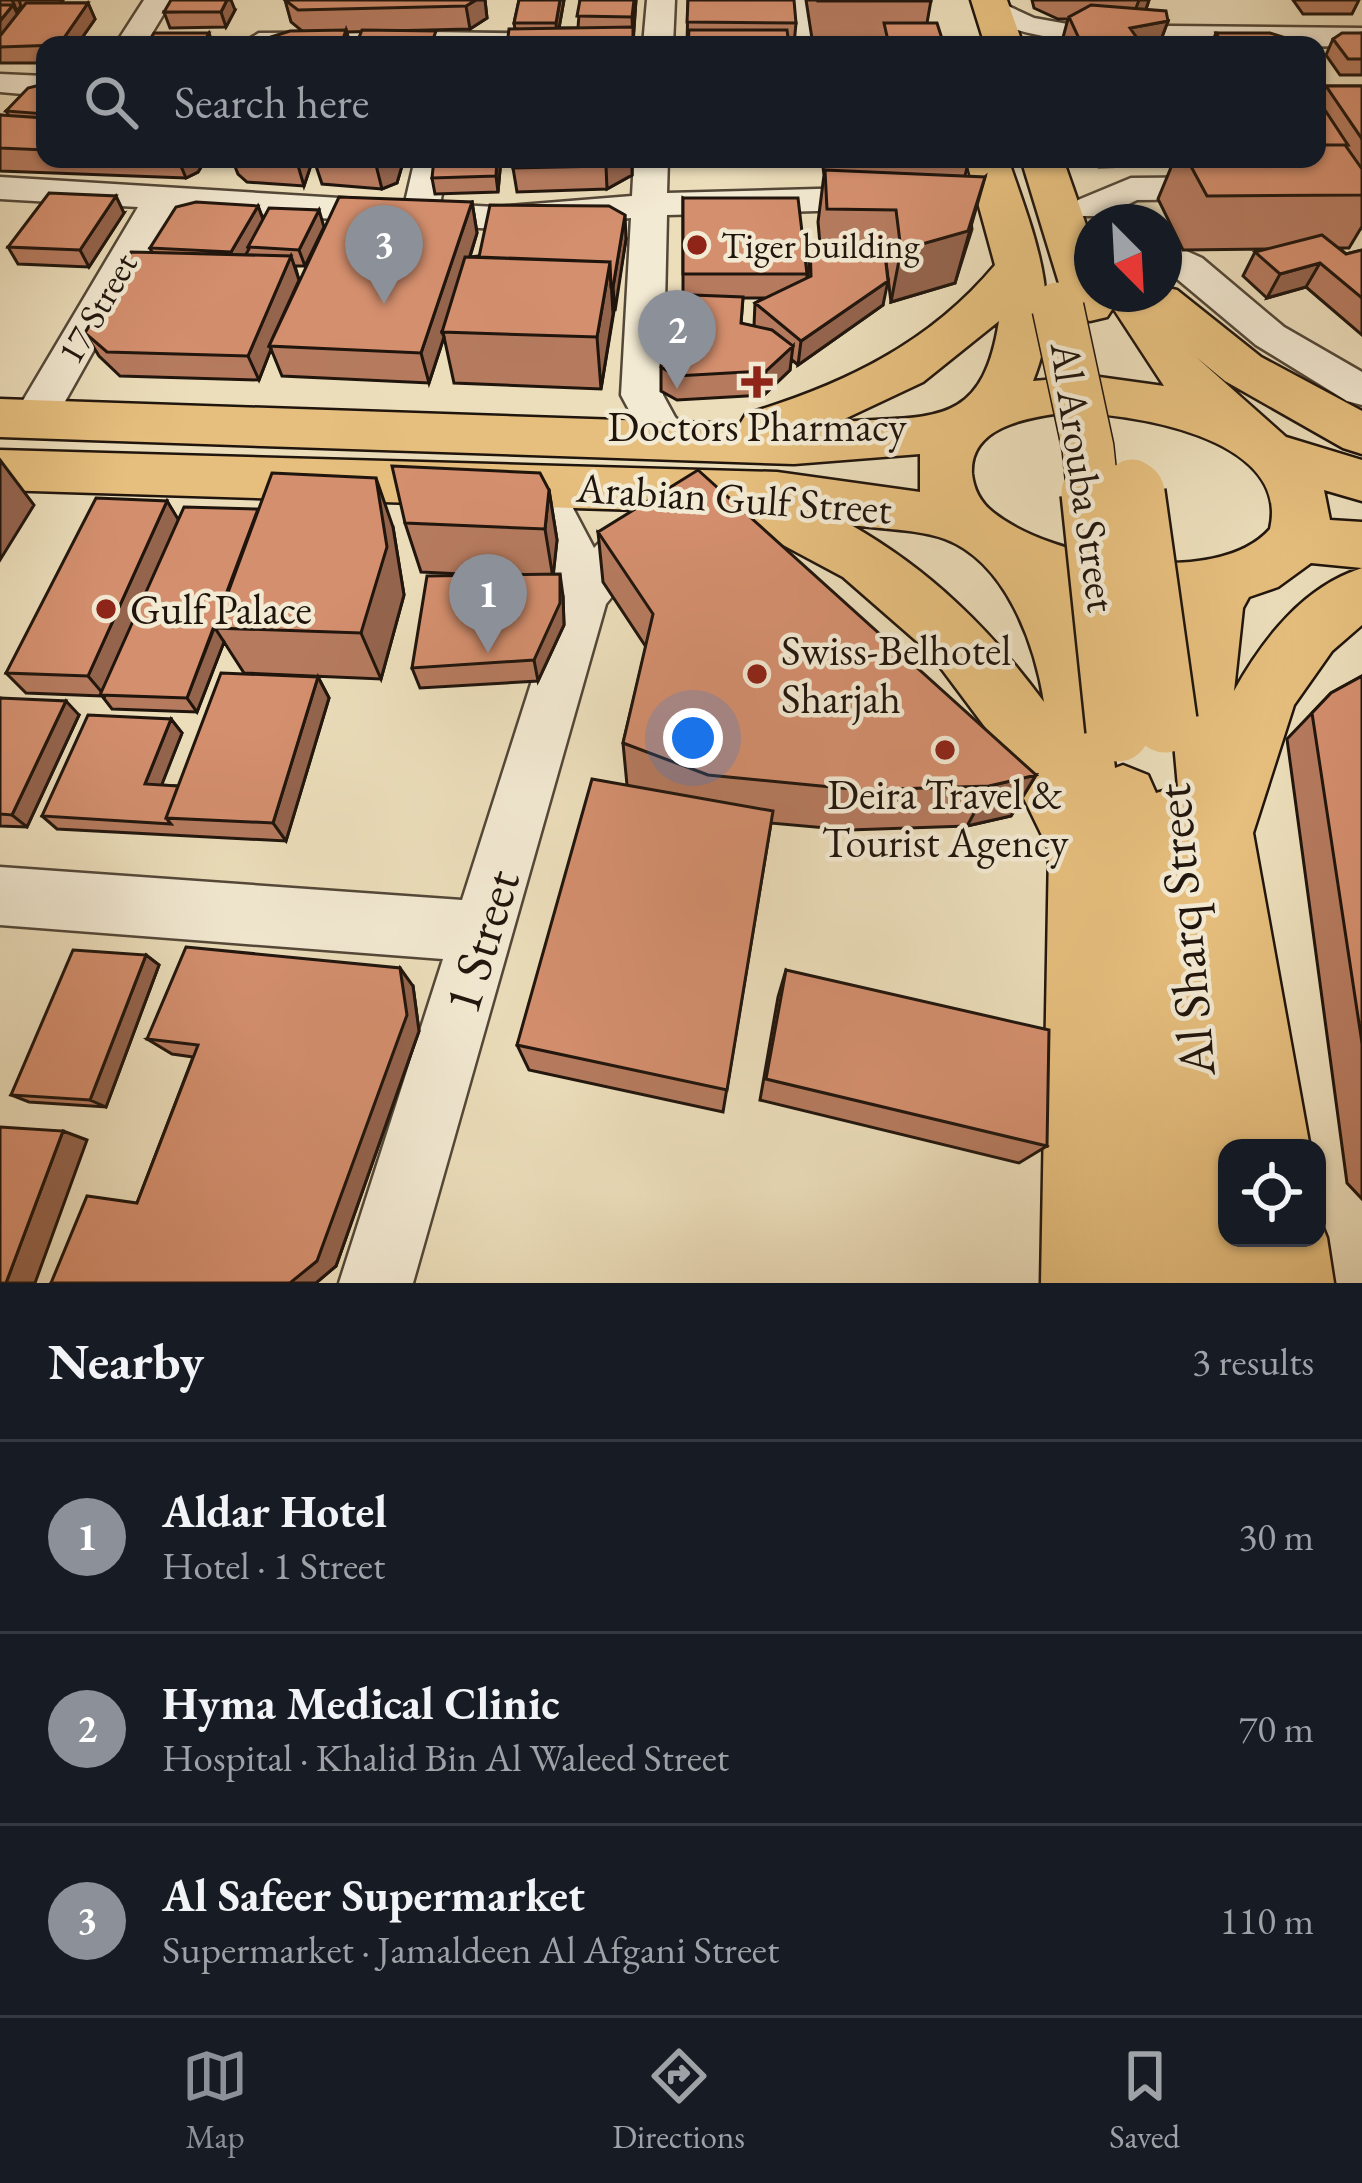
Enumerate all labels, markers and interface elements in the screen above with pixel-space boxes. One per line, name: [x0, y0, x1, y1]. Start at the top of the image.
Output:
search box: [36, 36, 1326, 168]
icon: search: [78, 69, 144, 135]
text: Search here: [174, 73, 369, 131]
north arrow: [1074, 204, 1182, 312]
pin: 3: [345, 205, 423, 304]
place label: Tiger building: [721, 222, 920, 269]
marker: Tiger building: [684, 232, 710, 258]
street label: 17 Street: [46, 243, 148, 372]
pin: 2: [638, 290, 716, 389]
street label: Al Arouba Street: [1038, 338, 1130, 615]
marker: Doctors Pharmacy: [744, 369, 770, 395]
place label: Doctors Pharmacy: [607, 399, 907, 454]
street label: Arabian Gulf Street: [573, 459, 894, 536]
pin: 1: [449, 554, 527, 653]
place label: Gulf Palace: [130, 582, 312, 637]
marker: Gulf Palace: [93, 596, 119, 622]
place label: Swiss-Belhotel Sharjah: [781, 623, 1011, 726]
marker: Swiss-Belhotel Sharjah: [744, 661, 770, 687]
your location: [663, 708, 723, 768]
marker: Deira Travel & Tourist Agency: [932, 737, 958, 763]
place label: Deira Travel & Tourist Agency: [822, 767, 1069, 870]
street label: Al Sharq Street: [1138, 781, 1230, 1080]
street label: 1 Street: [428, 861, 534, 1021]
map controls: [1218, 1139, 1326, 1247]
button: locate: [1218, 1139, 1326, 1247]
text: Nearby: [48, 1328, 204, 1394]
text: 3 results: [1192, 1336, 1314, 1387]
text: Aldar Hotel: [162, 1482, 387, 1540]
text: 1: [77, 1511, 97, 1562]
text: 30 m: [1238, 1511, 1314, 1562]
text: Hotel · 1 Street: [162, 1540, 385, 1591]
text: Hyma Medical Clinic: [162, 1674, 560, 1732]
text: 2: [77, 1703, 97, 1754]
text: 70 m: [1238, 1703, 1314, 1754]
text: Hospital · Khalid Bin Al Waleed Street: [162, 1732, 729, 1783]
text: Al Safeer Supermarket: [162, 1866, 585, 1924]
text: 3: [77, 1895, 97, 1946]
text: 110 m: [1220, 1895, 1314, 1946]
text: Supermarket · Jamaldeen Al Afgani Street: [162, 1924, 779, 1975]
tab: Map: [182, 2043, 248, 2158]
tab: Directions: [612, 2043, 745, 2158]
tab: Saved: [1109, 2043, 1180, 2158]

